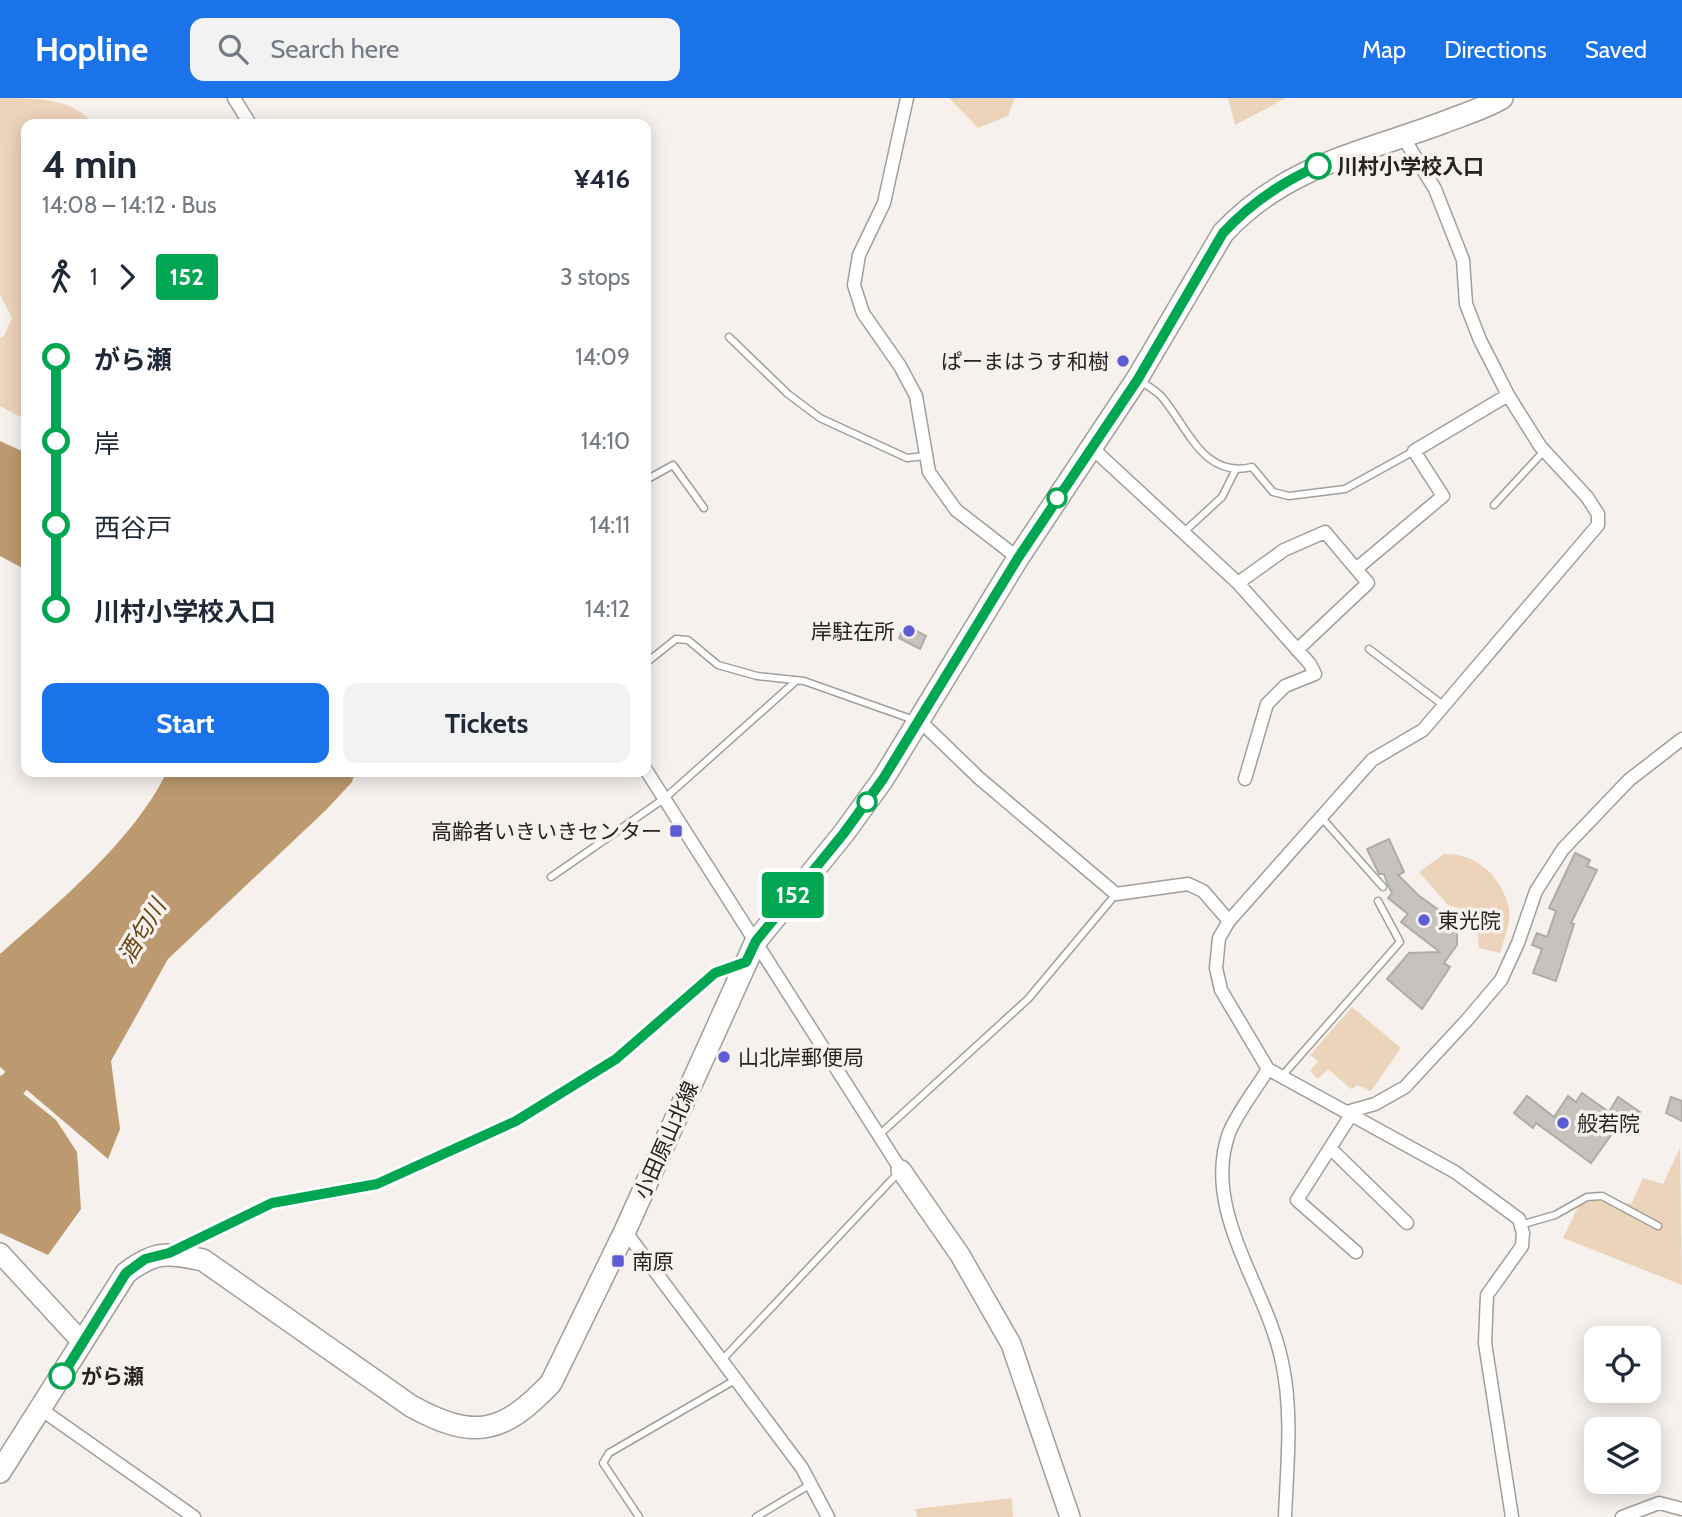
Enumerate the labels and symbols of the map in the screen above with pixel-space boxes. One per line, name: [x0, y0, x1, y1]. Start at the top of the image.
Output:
marker: 川村小学校入口: [1305, 153, 1331, 179]
place label: 川村小学校入口: [1337, 154, 1484, 179]
place label: ぱーまはうす和樹: [941, 349, 1109, 374]
marker: ぱーまはうす和樹: [1115, 353, 1131, 369]
unlabelled marker: [1047, 488, 1067, 508]
place label: 岸駐在所: [811, 619, 895, 644]
marker: 岸駐在所: [901, 623, 917, 639]
unlabelled marker: [857, 792, 877, 812]
place label: 高齢者いきいきセンター: [431, 819, 662, 844]
marker: 高齢者いきいきセンター: [668, 823, 684, 839]
line badge: 152: [753, 872, 833, 918]
water label: 酒匂川: [112, 892, 173, 968]
place label: 東光院: [1438, 908, 1501, 933]
marker: 東光院: [1416, 912, 1432, 928]
place label: 山北岸郵便局: [738, 1045, 864, 1070]
marker: 山北岸郵便局: [716, 1049, 732, 1065]
street label: 小田原山北線: [629, 1077, 703, 1203]
place label: 般若院: [1577, 1111, 1640, 1136]
marker: 般若院: [1555, 1115, 1571, 1131]
place label: 南原: [632, 1249, 674, 1274]
marker: 南原: [610, 1253, 626, 1269]
marker: がら瀬: [49, 1363, 75, 1389]
place label: がら瀬: [81, 1364, 144, 1389]

